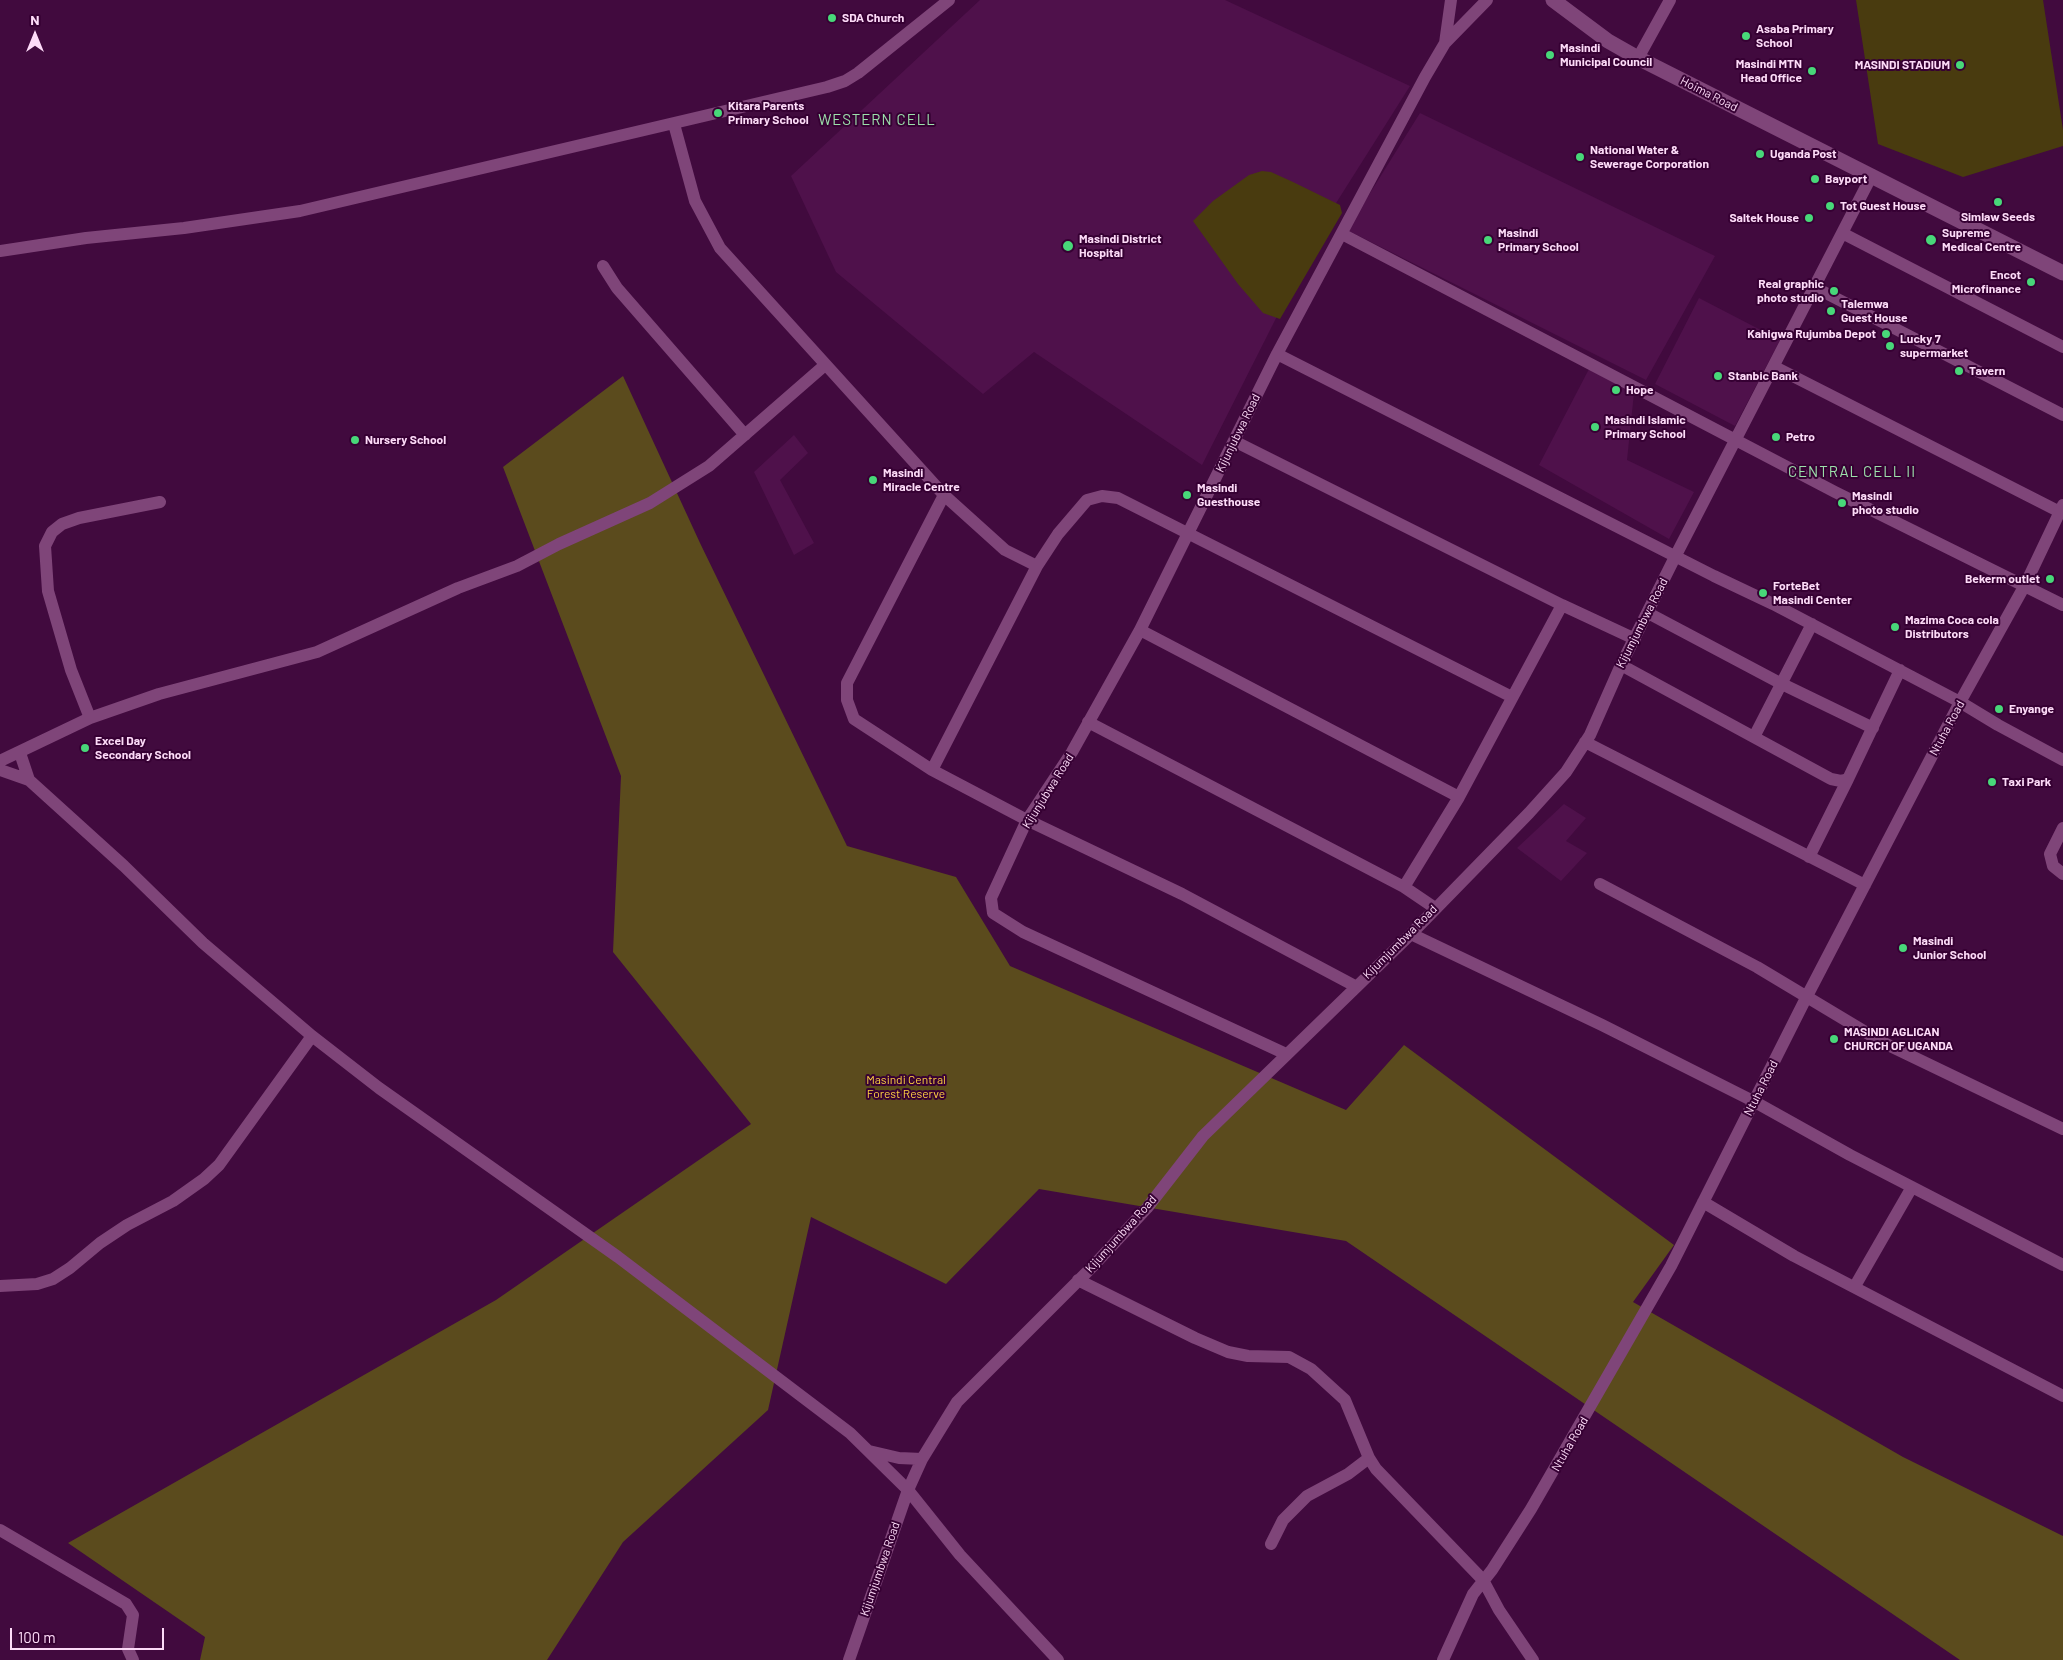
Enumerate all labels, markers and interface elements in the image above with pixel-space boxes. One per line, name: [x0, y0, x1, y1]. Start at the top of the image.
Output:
north arrow: [10, 10, 60, 60]
text: N: [30, 11, 40, 28]
place label: SDA Church: [842, 11, 904, 25]
marker: SDA Church: [826, 12, 838, 24]
place label: Asaba Primary School: [1756, 22, 1834, 50]
marker: Asaba Primary School: [1740, 30, 1752, 42]
place label: Masindi Municipal Council: [1560, 41, 1652, 69]
marker: Masindi Municipal Council: [1544, 49, 1556, 61]
place label: Masindi MTN Head Office: [1736, 57, 1802, 85]
place label: MASINDI STADIUM: [1855, 58, 1950, 72]
marker: MASINDI STADIUM: [1954, 59, 1966, 71]
marker: Masindi MTN Head Office: [1806, 65, 1818, 77]
street label: Hoima Road: [1678, 73, 1740, 115]
place label: Kitara Parents Primary School: [728, 99, 809, 127]
marker: Kitara Parents Primary School: [712, 107, 724, 119]
district label: WESTERN CELL: [817, 111, 937, 129]
place label: National Water & Sewerage Corporation: [1590, 143, 1709, 171]
place label: Uganda Post: [1770, 147, 1837, 161]
marker: Uganda Post: [1754, 148, 1766, 160]
marker: National Water & Sewerage Corporation: [1574, 151, 1586, 163]
place label: Bayport: [1825, 172, 1867, 186]
marker: Bayport: [1809, 173, 1821, 185]
marker: Simlaw Seeds: [1992, 196, 2004, 208]
place label: Tot Guest House: [1840, 199, 1926, 213]
marker: Tot Guest House: [1824, 200, 1836, 212]
place label: Simlaw Seeds: [1961, 210, 2035, 224]
place label: Saltek House: [1730, 211, 1799, 225]
marker: Saltek House: [1803, 212, 1815, 224]
place label: Masindi Primary School: [1498, 226, 1579, 254]
place label: Supreme Medical Centre: [1942, 226, 2021, 254]
place label: Masindi District Hospital: [1079, 232, 1161, 260]
marker: Supreme Medical Centre: [1924, 233, 1938, 247]
marker: Masindi Primary School: [1482, 234, 1494, 246]
marker: Masindi District Hospital: [1061, 239, 1075, 253]
place label: Encot Microfinance: [1952, 268, 2021, 296]
marker: Encot Microfinance: [2025, 276, 2037, 288]
place label: Real graphic photo studio: [1757, 277, 1824, 305]
marker: Real graphic photo studio: [1828, 285, 1840, 297]
place label: Talemwa Guest House: [1841, 297, 1908, 325]
marker: Talemwa Guest House: [1825, 305, 1837, 317]
place label: Kahigwa Rujumba Depot: [1747, 327, 1876, 341]
marker: Kahigwa Rujumba Depot: [1880, 328, 1892, 340]
place label: Lucky 7 supermarket: [1900, 332, 1968, 360]
marker: Lucky 7 supermarket: [1884, 340, 1896, 352]
place label: Tavern: [1969, 364, 2005, 378]
marker: Tavern: [1953, 365, 1965, 377]
place label: Stanbic Bank: [1728, 369, 1798, 383]
marker: Stanbic Bank: [1712, 370, 1724, 382]
place label: Hope: [1626, 383, 1654, 397]
marker: Hope: [1610, 384, 1622, 396]
street label: Kijunjubwa Road: [1213, 391, 1263, 475]
place label: Masindi Islamic Primary School: [1605, 413, 1686, 441]
marker: Masindi Islamic Primary School: [1589, 421, 1601, 433]
place label: Petro: [1786, 430, 1815, 444]
marker: Petro: [1770, 431, 1782, 443]
place label: Nursery School: [365, 433, 446, 447]
marker: Nursery School: [349, 434, 361, 446]
district label: CENTRAL CELL II: [1786, 463, 1918, 481]
place label: Masindi Miracle Centre: [883, 466, 960, 494]
marker: Masindi Miracle Centre: [867, 474, 879, 486]
place label: Masindi Guesthouse: [1197, 481, 1260, 509]
marker: Masindi Guesthouse: [1181, 489, 1193, 501]
place label: Masindi photo studio: [1852, 489, 1919, 517]
marker: Masindi photo studio: [1836, 497, 1848, 509]
place label: Bekerm outlet: [1965, 572, 2040, 586]
marker: Bekerm outlet: [2044, 573, 2056, 585]
street label: Kijumjumbwa Road: [1613, 576, 1671, 670]
place label: ForteBet Masindi Center: [1773, 579, 1852, 607]
marker: ForteBet Masindi Center: [1757, 587, 1769, 599]
place label: Mazima Coca cola Distributors: [1905, 613, 1999, 641]
marker: Mazima Coca cola Distributors: [1889, 621, 1901, 633]
street label: Ntuha Road: [1926, 698, 1968, 758]
place label: Enyange: [2009, 702, 2054, 716]
marker: Enyange: [1993, 703, 2005, 715]
place label: Excel Day Secondary School: [95, 734, 191, 762]
marker: Excel Day Secondary School: [79, 742, 91, 754]
street label: Kijunjubwa Road: [1019, 751, 1077, 831]
place label: Taxi Park: [2002, 775, 2051, 789]
marker: Taxi Park: [1986, 776, 1998, 788]
street label: Kijumjumbwa Road: [1360, 902, 1440, 982]
place label: Masindi Junior School: [1913, 934, 1986, 962]
marker: Masindi Junior School: [1897, 942, 1909, 954]
place label: MASINDI AGLICAN CHURCH OF UGANDA: [1844, 1025, 1953, 1053]
marker: MASINDI AGLICAN CHURCH OF UGANDA: [1828, 1033, 1840, 1045]
street label: Ntuha Road: [1741, 1058, 1781, 1118]
park label: Masindi Central Forest Reserve: [866, 1073, 946, 1101]
street label: Kijumjumbwa Road: [1083, 1192, 1159, 1276]
street label: Ntuha Road: [1549, 1414, 1591, 1474]
street label: Kijumjumbwa Road: [857, 1520, 903, 1618]
scale bar: [12, 1618, 166, 1650]
text: 100 m: [18, 1628, 56, 1646]

